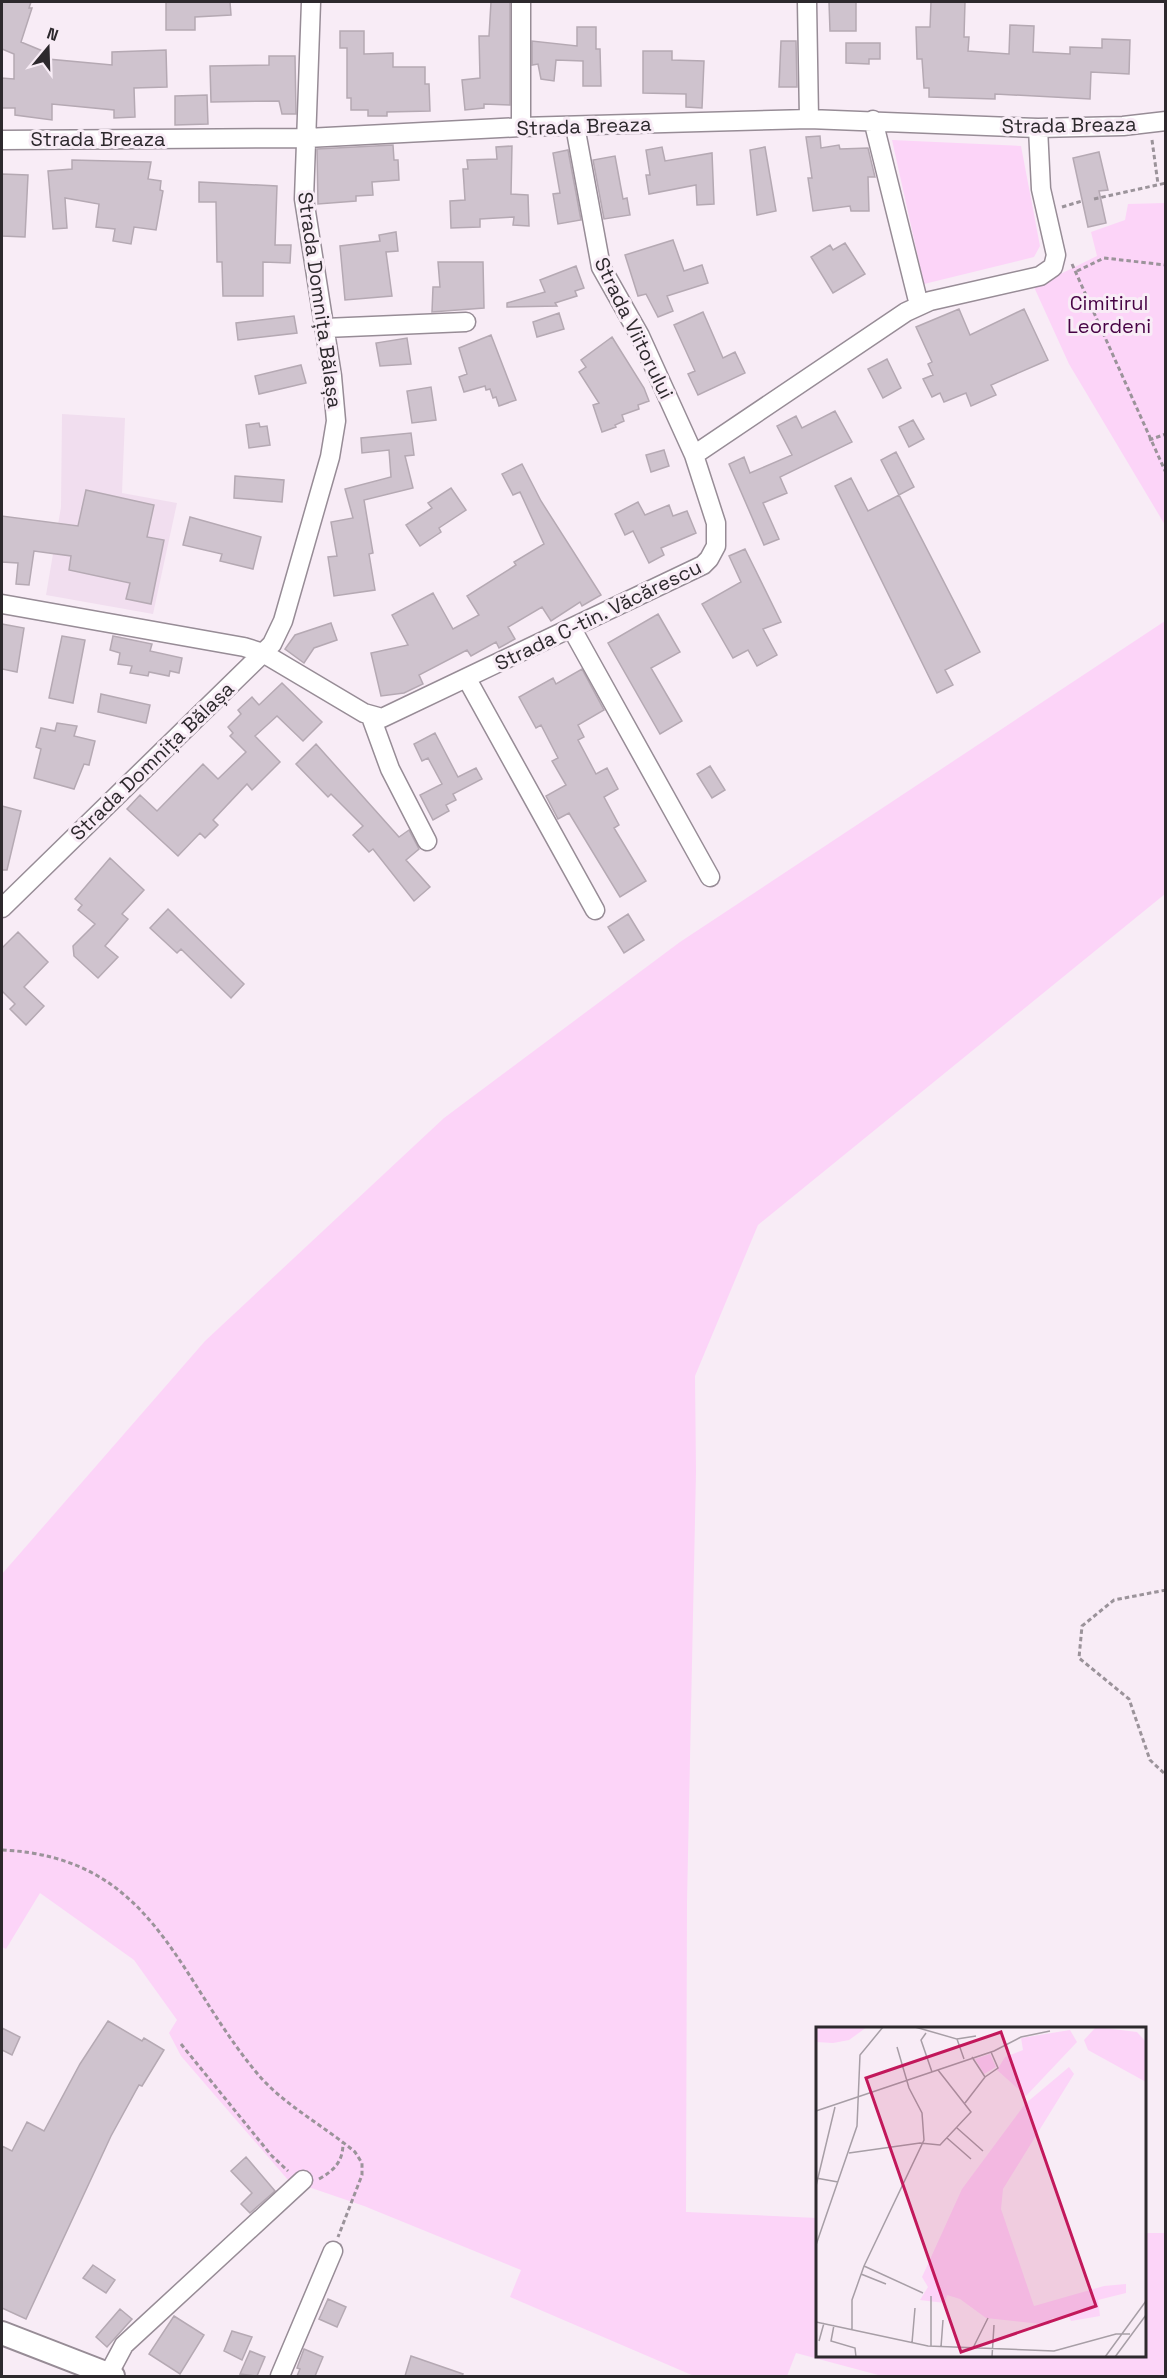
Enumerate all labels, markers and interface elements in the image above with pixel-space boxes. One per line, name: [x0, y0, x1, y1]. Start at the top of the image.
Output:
north arrow: [18, 18, 78, 78]
text: N: [44, 23, 61, 46]
street label: Strada Breaza: [516, 111, 652, 141]
street label: Strada Breaza: [1001, 111, 1137, 139]
street label: Strada Breaza: [30, 126, 166, 152]
street label: Strada Domnița Bălașa: [292, 190, 348, 410]
street label: Strada Viitorului: [588, 253, 680, 403]
park label: Cimitirul Leordeni: [1067, 290, 1151, 339]
street label: Strada C-tin. Văcărescu: [490, 554, 706, 676]
street label: Strada Domnița Bălașa: [64, 676, 240, 846]
inset map: [816, 2027, 1146, 2357]

